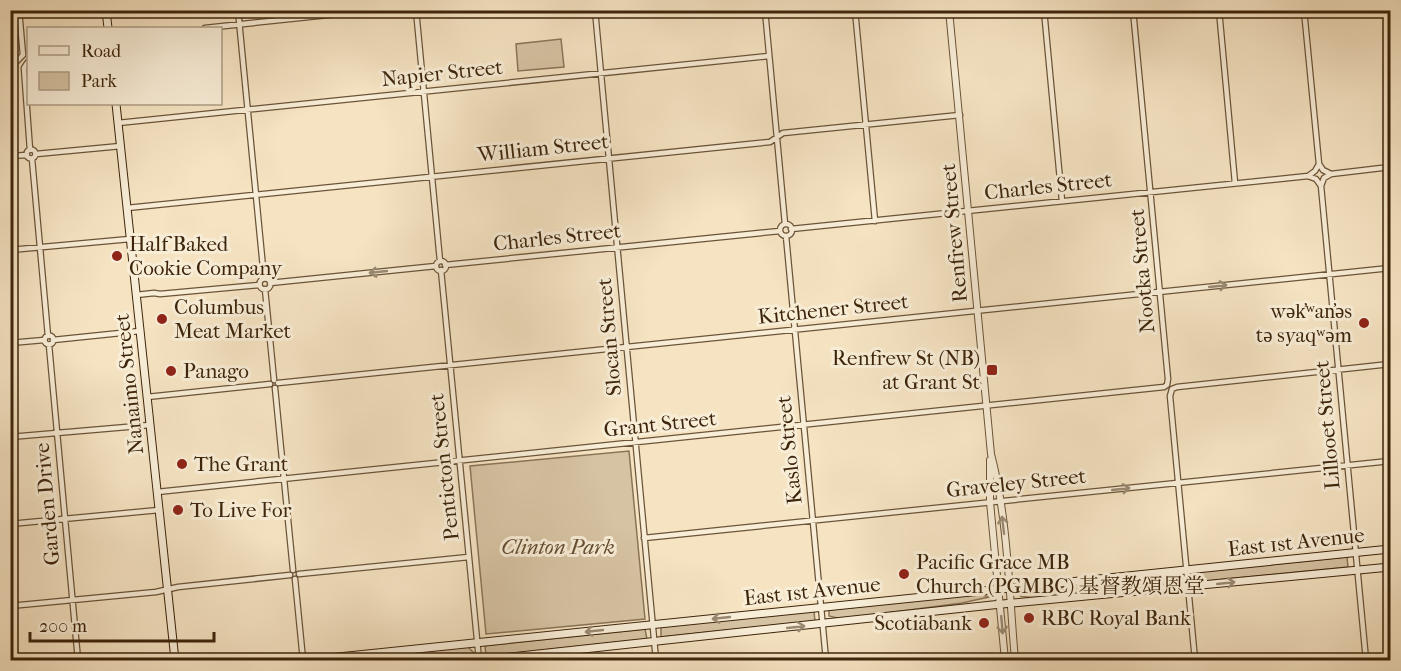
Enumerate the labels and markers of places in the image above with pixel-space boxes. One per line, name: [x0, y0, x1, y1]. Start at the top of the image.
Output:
place label: Half Baked Cookie Company: [129, 232, 283, 280]
marker: Half Baked Cookie Company: [110, 249, 124, 263]
place label: Columbus Meat Market: [174, 295, 292, 343]
place label: wək̓ʷan̓əs tə syaqʷəm: [1256, 299, 1353, 347]
marker: Columbus Meat Market: [155, 312, 169, 326]
marker: wək̓ʷan̓əs tə syaqʷəm: [1357, 316, 1371, 330]
place label: Renfrew St (NB) at Grant St: [832, 346, 980, 394]
place label: Panago: [183, 359, 249, 383]
marker: Renfrew St (NB) at Grant St: [985, 363, 999, 377]
marker: Panago: [164, 364, 178, 378]
place label: The Grant: [194, 452, 289, 476]
marker: The Grant: [175, 457, 189, 471]
place label: To Live For: [190, 498, 292, 522]
marker: To Live For: [171, 503, 185, 517]
place label: Pacific Grace MB Church (PGMBC) 基督教頌恩堂: [916, 550, 1205, 598]
marker: Pacific Grace MB Church (PGMBC) 基督教頌恩堂: [897, 567, 911, 581]
place label: RBC Royal Bank: [1041, 606, 1191, 630]
place label: Scotiabank: [874, 611, 972, 635]
marker: RBC Royal Bank: [1022, 611, 1036, 625]
marker: Scotiabank: [977, 616, 991, 630]

